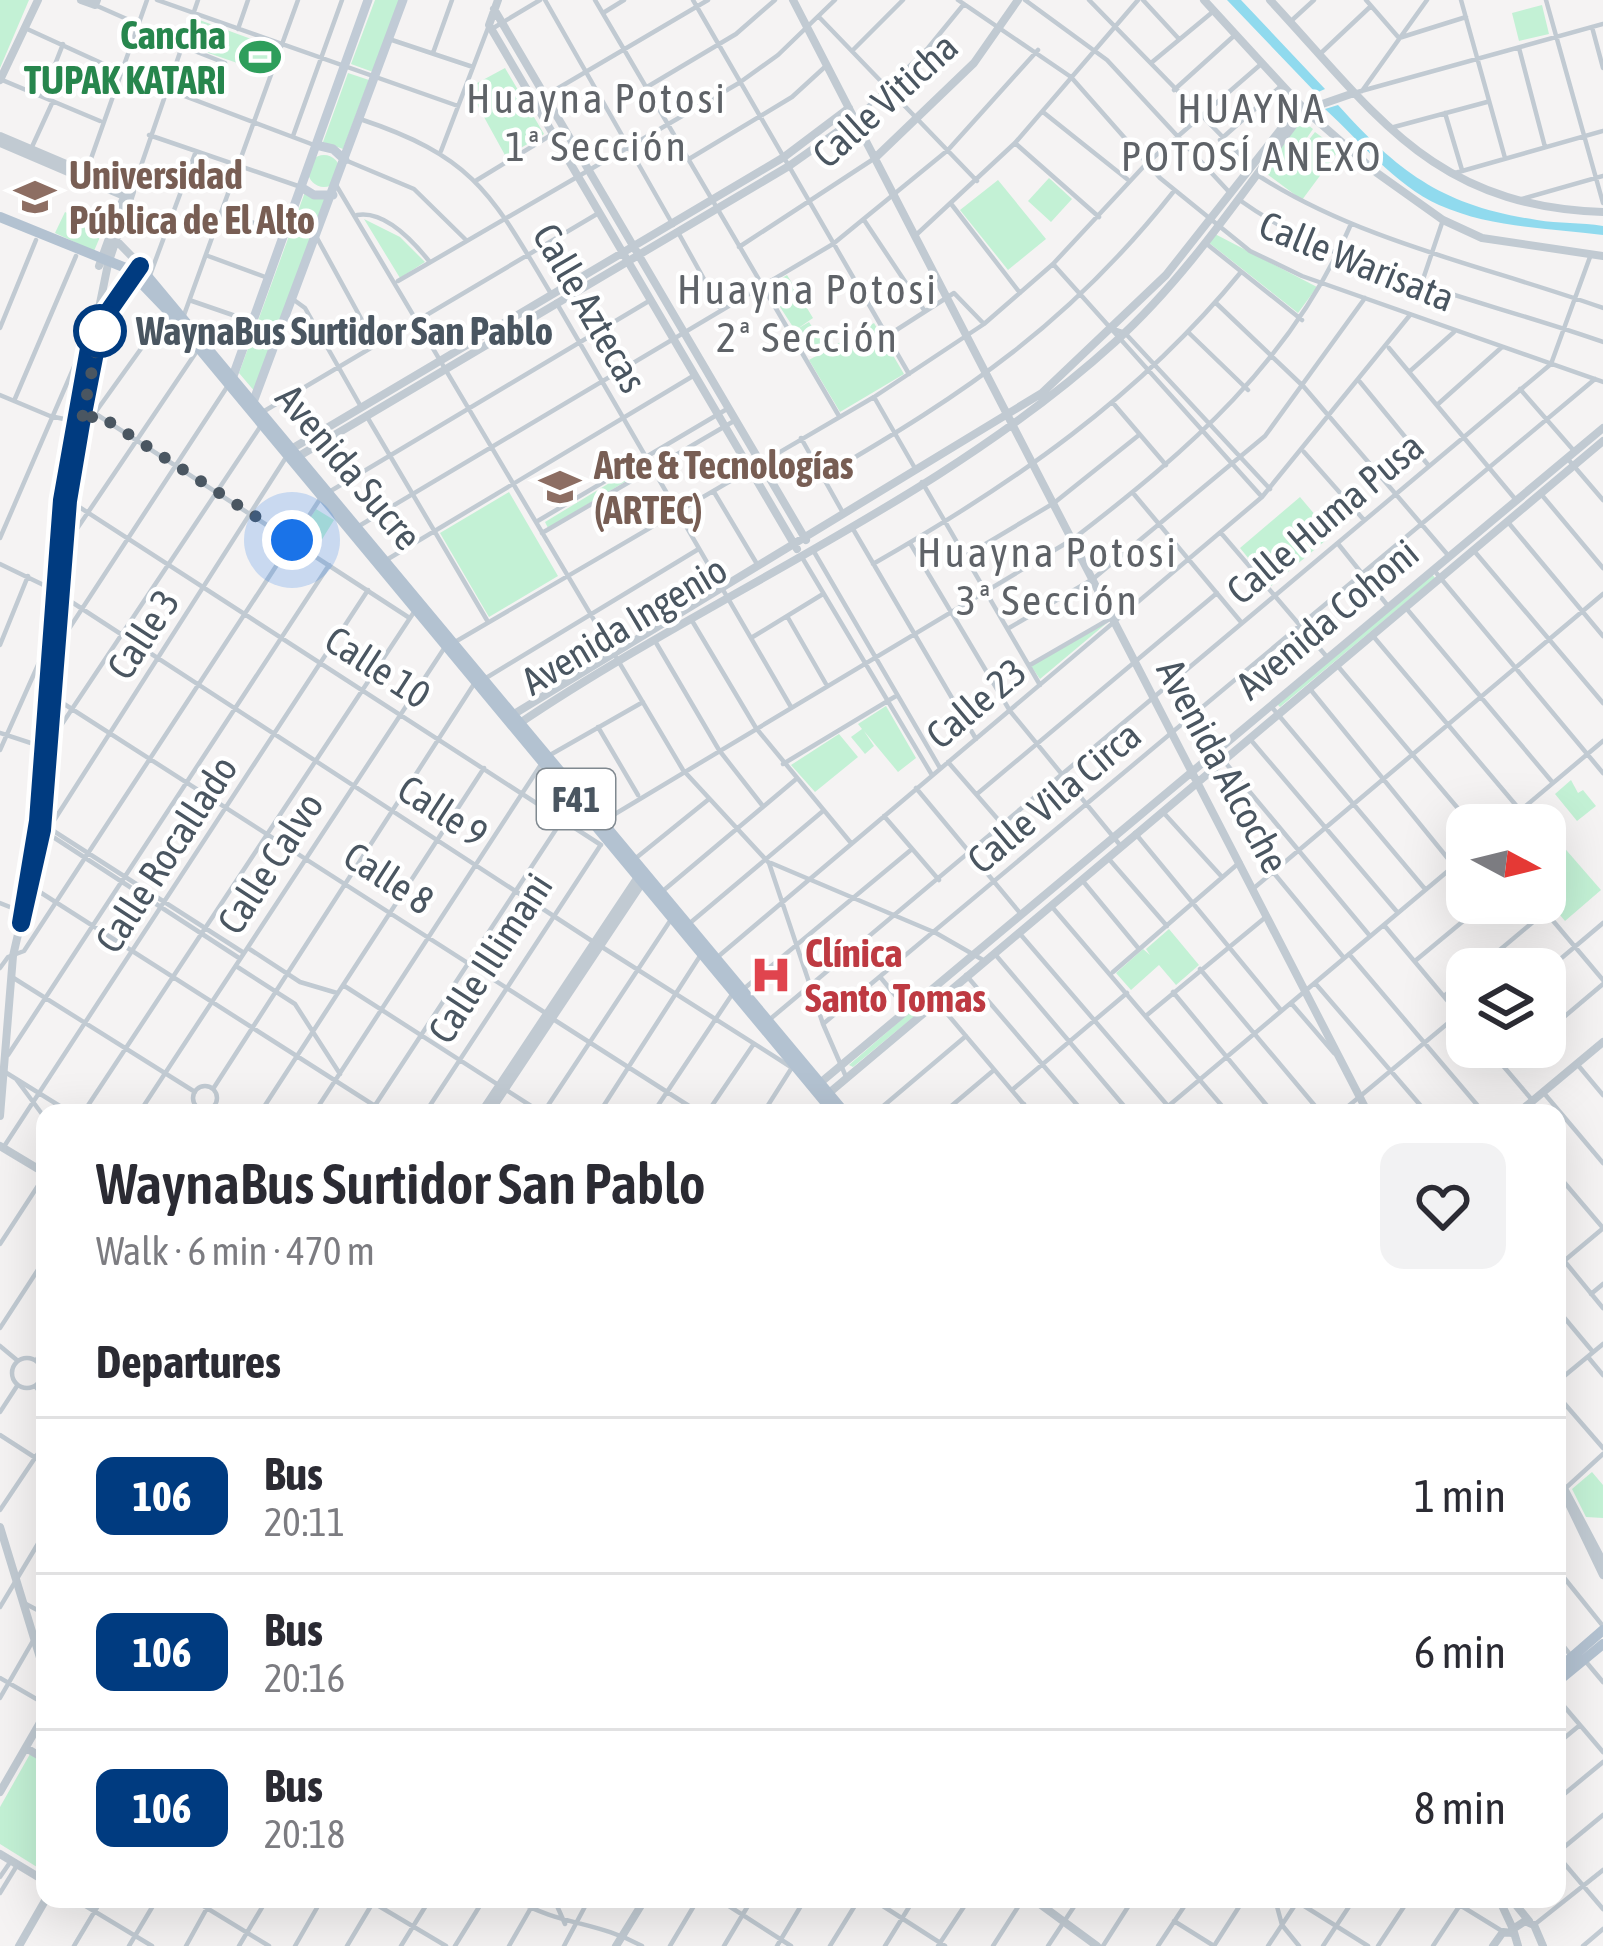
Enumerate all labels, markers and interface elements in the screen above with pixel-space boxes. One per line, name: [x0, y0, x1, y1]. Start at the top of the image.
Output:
place label: Cancha TUPAK KATARI: [24, 13, 226, 102]
street label: Calle Viticha: [804, 24, 966, 176]
sports icon: Cancha TUPAK KATARI: [237, 34, 283, 80]
district label: Huayna Potosi 1ª Sección: [466, 74, 728, 170]
district label: HUAYNA POTOSÍ ANEXO: [1121, 84, 1383, 180]
place label: Universidad Pública de El Alto: [69, 153, 315, 242]
school or university icon: Universidad Pública de El Alto: [12, 174, 58, 220]
street label: Calle Warisata: [1253, 202, 1461, 320]
street label: Calle Aztecas: [524, 216, 656, 400]
district label: Huayna Potosi 2ª Sección: [677, 265, 939, 361]
marker: WaynaBus Surtidor San Pablo: [75, 306, 125, 356]
place label: WaynaBus Surtidor San Pablo: [135, 309, 553, 353]
street label: Avenida Sucre: [267, 376, 431, 558]
street label: Calle Huma Pusa: [1218, 423, 1432, 613]
place label: Arte & Tecnologías (ARTEC): [593, 443, 854, 532]
school or university icon: Arte & Tecnologías (ARTEC): [537, 464, 583, 510]
your location: [262, 510, 322, 570]
district label: Huayna Potosi 3ª Sección: [917, 528, 1179, 624]
street label: Avenida Cohoni: [1227, 530, 1427, 708]
street label: Avenida Ingenio: [514, 547, 734, 703]
street label: Calle 3: [98, 581, 188, 687]
street label: Calle 10: [318, 617, 438, 717]
street label: Calle 23: [918, 649, 1034, 757]
street label: Avenida Alcoche: [1148, 652, 1298, 880]
street label: Calle Vila Circa: [959, 712, 1149, 882]
street label: Calle Rocallado: [86, 748, 246, 960]
street label: Calle 9: [390, 766, 496, 856]
road number: F41: [537, 769, 615, 829]
street label: Calle Calvo: [208, 784, 332, 942]
north arrow: [1446, 804, 1566, 924]
map controls: [1446, 804, 1566, 1068]
street label: Calle 8: [336, 833, 442, 923]
street label: Calle Illimani: [419, 865, 561, 1051]
place label: Clínica Santo Tomas: [805, 931, 986, 1020]
button: layers: [1446, 948, 1566, 1068]
hospital icon: Clínica Santo Tomas: [748, 952, 794, 998]
button: heart: [1380, 1143, 1506, 1269]
text: WaynaBus Surtidor San Pablo: [96, 1151, 705, 1216]
text: Walk · 6 min · 470 m: [96, 1229, 375, 1273]
text: Departures: [96, 1336, 281, 1388]
text: Bus: [264, 1448, 323, 1500]
text: 1 min: [1414, 1470, 1506, 1522]
text: 106: [132, 1472, 192, 1520]
text: 20:11: [264, 1500, 345, 1544]
text: Bus: [264, 1604, 323, 1656]
text: 6 min: [1414, 1626, 1506, 1678]
text: 106: [132, 1628, 192, 1676]
text: 20:16: [264, 1656, 345, 1700]
text: Bus: [264, 1760, 323, 1812]
text: 8 min: [1414, 1782, 1506, 1834]
text: 106: [132, 1784, 192, 1832]
text: 20:18: [264, 1812, 345, 1856]

